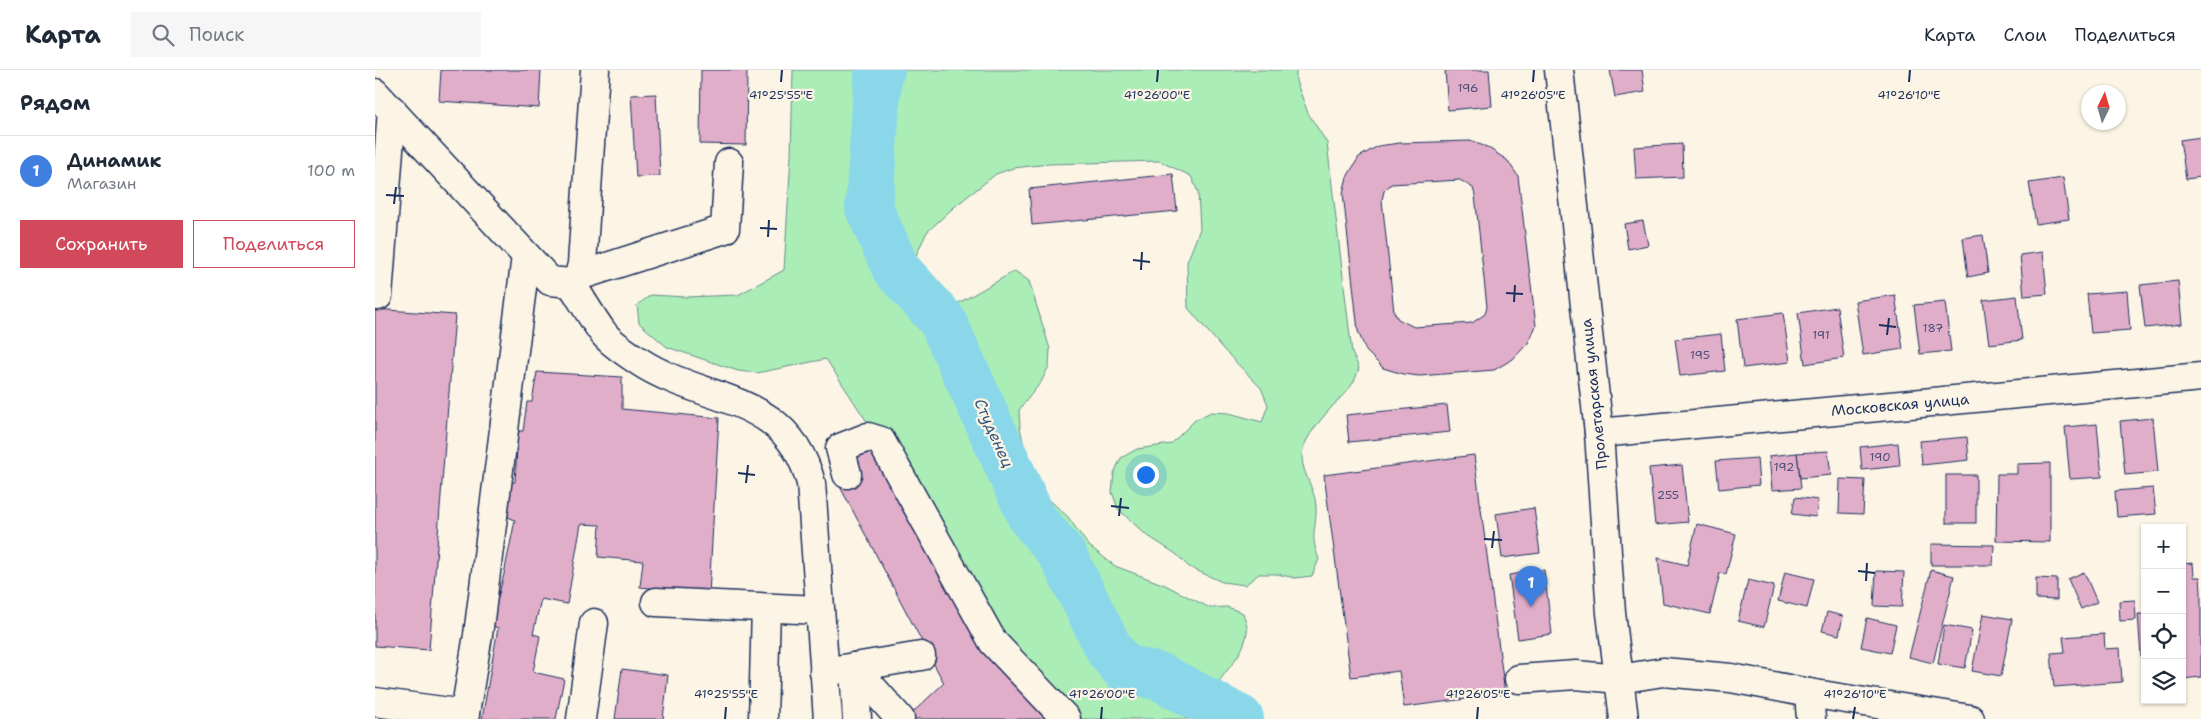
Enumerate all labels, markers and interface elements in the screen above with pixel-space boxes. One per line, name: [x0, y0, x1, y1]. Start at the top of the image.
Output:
search box: [131, 12, 481, 57]
text: Карта: [25, 19, 101, 51]
icon: search: [149, 21, 177, 49]
text: Поиск: [189, 22, 244, 47]
text: Карта: [1924, 23, 1975, 47]
text: Слои: [2003, 23, 2047, 47]
text: Поделиться: [2075, 23, 2176, 47]
house number: 196: [1457, 80, 1479, 96]
north arrow: [2081, 85, 2126, 130]
text: 41°25'55"E: [749, 87, 813, 103]
text: 41°26'00"E: [1124, 87, 1190, 103]
text: 41°26'05"E: [1500, 87, 1566, 103]
text: 41°26'10"E: [1877, 87, 1941, 103]
text: Рядом: [20, 89, 90, 117]
text: Динамик: [67, 148, 161, 173]
text: 1: [32, 160, 40, 181]
text: 100 m: [307, 160, 355, 181]
text: Магазин: [67, 173, 136, 194]
button: Сохранить: [20, 220, 183, 268]
button: Поделиться: [193, 220, 355, 268]
street label: Пролетарская улица: [1576, 317, 1612, 470]
house number: 187: [1923, 320, 1943, 336]
house number: 191: [1812, 327, 1830, 343]
house number: 195: [1690, 347, 1710, 363]
street label: Московская улица: [1830, 389, 1971, 421]
water label: Студенец: [969, 395, 1019, 471]
house number: 190: [1869, 449, 1891, 465]
house number: 192: [1774, 459, 1794, 475]
your location: [1133, 462, 1159, 488]
house number: 255: [1657, 487, 1679, 503]
map controls: [2141, 524, 2186, 704]
button: +: [2141, 524, 2186, 569]
pin: 1: [1515, 566, 1547, 607]
button: −: [2141, 569, 2186, 614]
button: locate: [2141, 614, 2186, 659]
button: layers: [2141, 659, 2186, 704]
text: 41°25'55"E: [694, 686, 758, 702]
text: 41°26'00"E: [1069, 686, 1135, 702]
text: 41°26'05"E: [1445, 686, 1511, 702]
text: 41°26'10"E: [1823, 686, 1887, 702]

